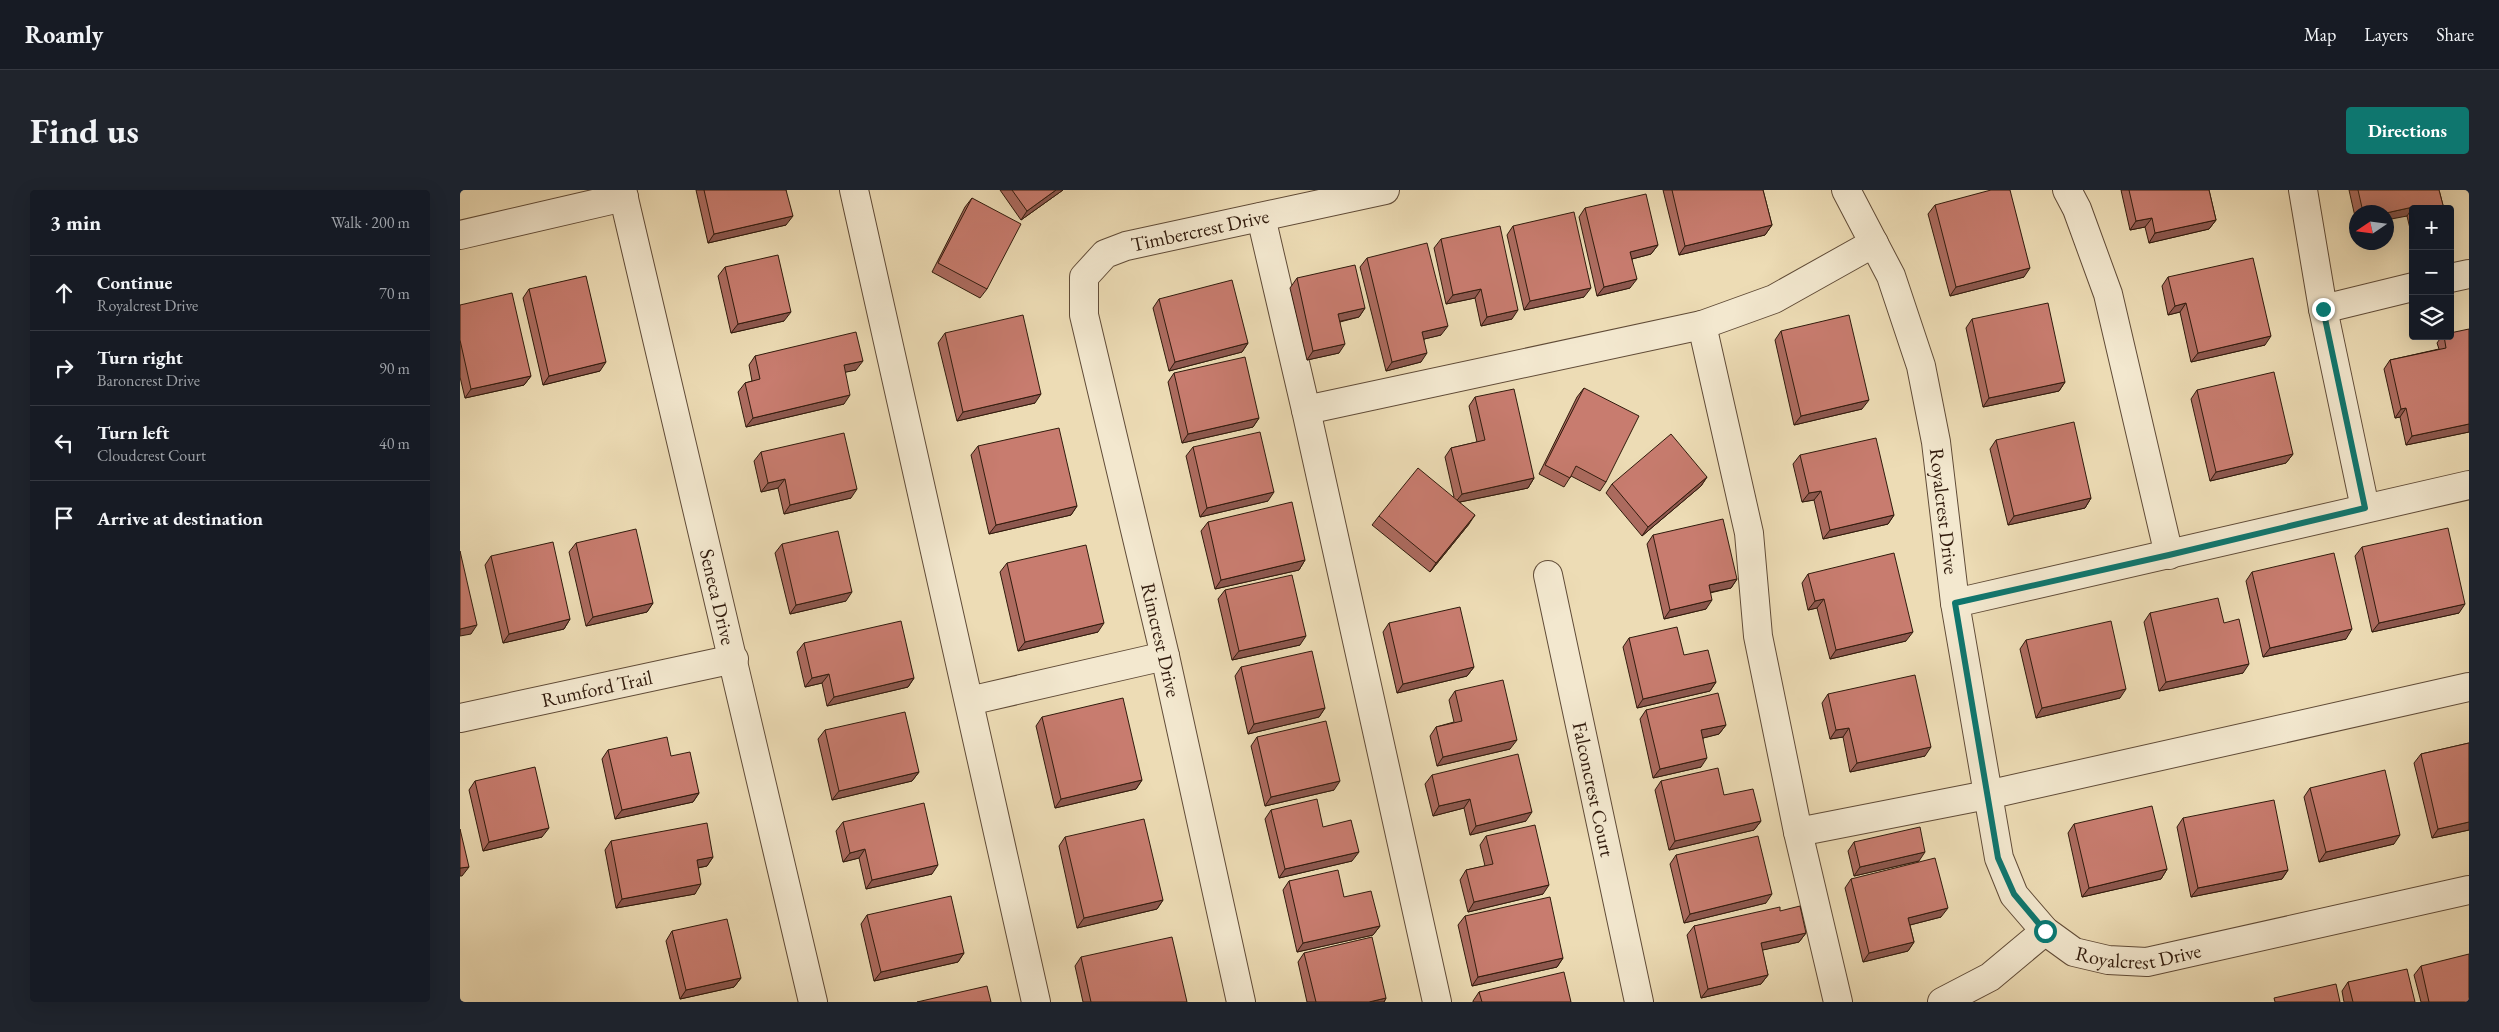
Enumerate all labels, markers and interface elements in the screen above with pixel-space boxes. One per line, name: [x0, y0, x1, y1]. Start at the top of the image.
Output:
text: Roamly: [25, 19, 103, 50]
text: Map: [2304, 23, 2336, 46]
text: Layers: [2364, 23, 2408, 46]
text: Share: [2436, 23, 2474, 46]
button: Directions: [2346, 107, 2469, 154]
text: Find us: [30, 108, 139, 153]
street label: Timbercrest Drive: [1129, 202, 1272, 258]
north arrow: [2349, 205, 2394, 250]
map controls: [2409, 205, 2454, 340]
button: +: [2409, 205, 2454, 250]
text: 3 min: [50, 209, 101, 236]
text: Walk · 200 m: [331, 212, 410, 233]
button: −: [2409, 250, 2454, 295]
text: Continue: [97, 270, 172, 295]
icon: ahead: [50, 279, 78, 307]
text: 70 m: [379, 283, 410, 304]
text: Royalcrest Drive: [97, 295, 198, 316]
button: layers: [2409, 295, 2454, 340]
route end: [2312, 298, 2335, 321]
text: Turn right: [97, 345, 183, 370]
icon: right: [50, 354, 78, 382]
text: 90 m: [379, 358, 410, 379]
text: Baroncrest Drive: [97, 370, 200, 391]
text: Turn left: [97, 420, 169, 445]
icon: left: [50, 429, 78, 457]
text: 40 m: [379, 433, 410, 454]
text: Cloudcrest Court: [97, 445, 206, 466]
street label: Royalcrest Drive: [1924, 447, 1965, 576]
icon: arrive: [50, 504, 78, 532]
text: Arrive at destination: [97, 506, 263, 531]
street label: Seneca Drive: [694, 546, 742, 648]
street label: Rimcrest Drive: [1135, 580, 1187, 700]
street label: Rumford Trail: [539, 664, 655, 713]
street label: Falconcrest Court: [1567, 719, 1621, 860]
route start: [2034, 920, 2057, 943]
street label: Royalcrest Drive: [2073, 937, 2204, 975]

